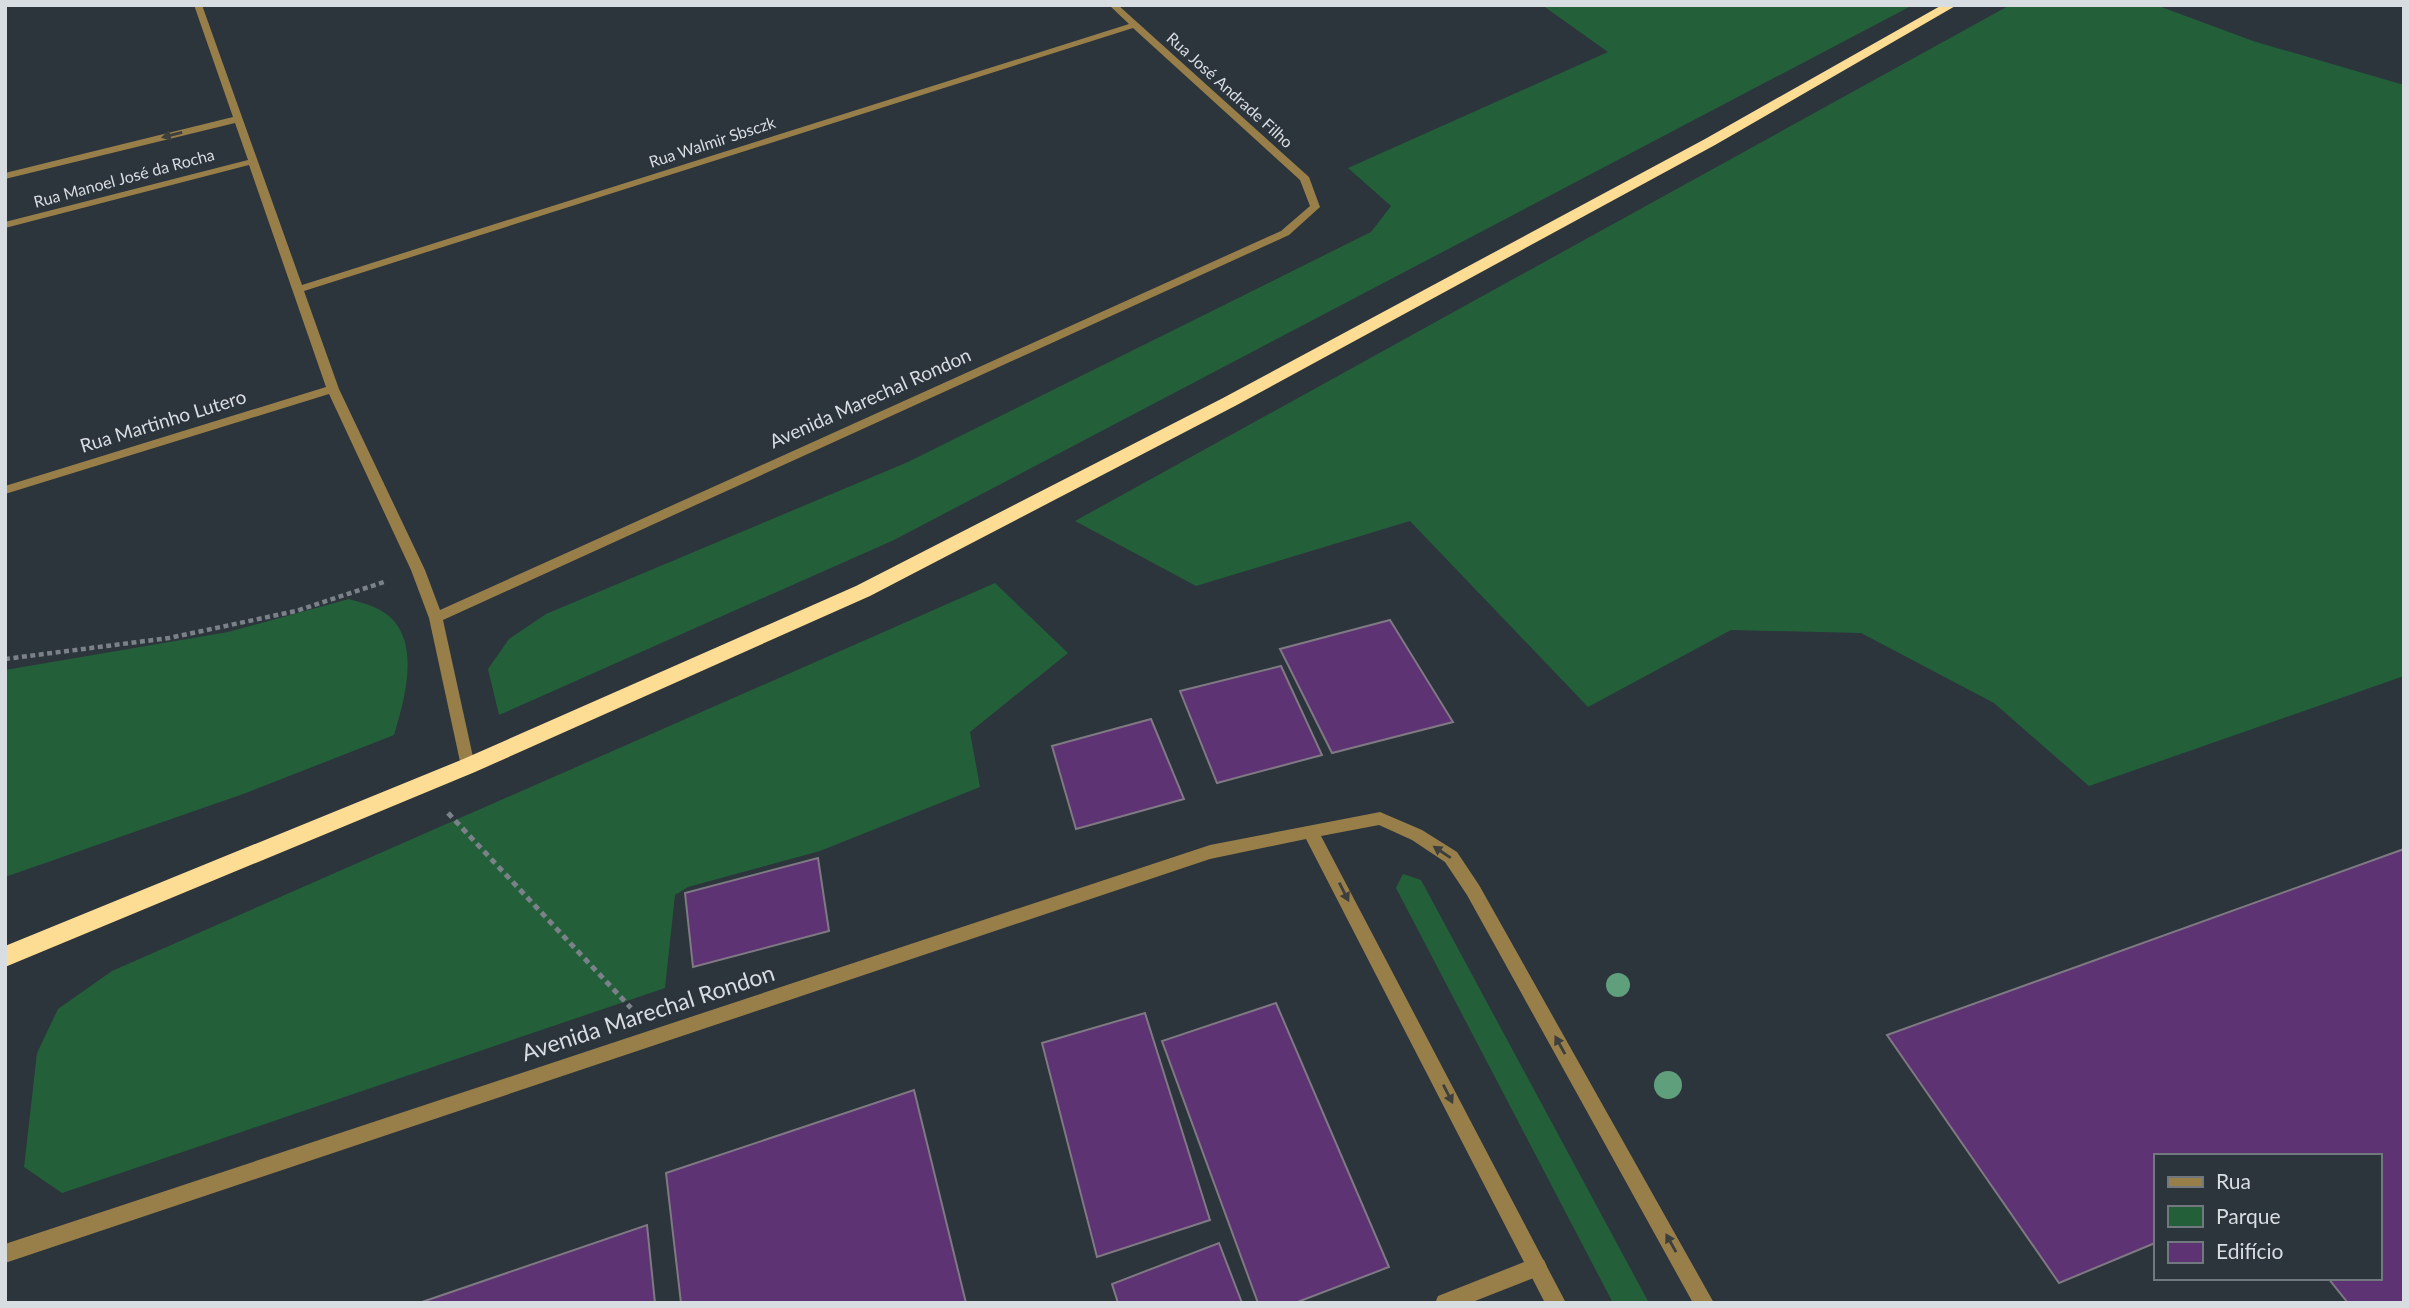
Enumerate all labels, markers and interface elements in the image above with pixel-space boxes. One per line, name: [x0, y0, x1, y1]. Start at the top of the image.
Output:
street label: Rua José Andrade Filho: [1163, 28, 1297, 151]
street label: Rua Walmir Sbsczk: [646, 112, 778, 171]
one-way arrow: [161, 130, 183, 141]
street label: Rua Manoel José da Rocha: [31, 144, 216, 211]
street label: Avenida Marechal Rondon: [765, 343, 974, 452]
street label: Rua Martinho Lutero: [77, 384, 249, 457]
one-way arrow: [1432, 845, 1452, 858]
one-way arrow: [1338, 882, 1349, 902]
street label: Avenida Marechal Rondon: [518, 958, 778, 1066]
one-way arrow: [1554, 1035, 1566, 1054]
one-way arrow: [1443, 1084, 1454, 1104]
legend: [2154, 1154, 2381, 1280]
text: Rua: [2216, 1168, 2251, 1193]
text: Parque: [2216, 1203, 2281, 1228]
one-way arrow: [1665, 1234, 1677, 1253]
text: Edifício: [2216, 1238, 2284, 1263]

